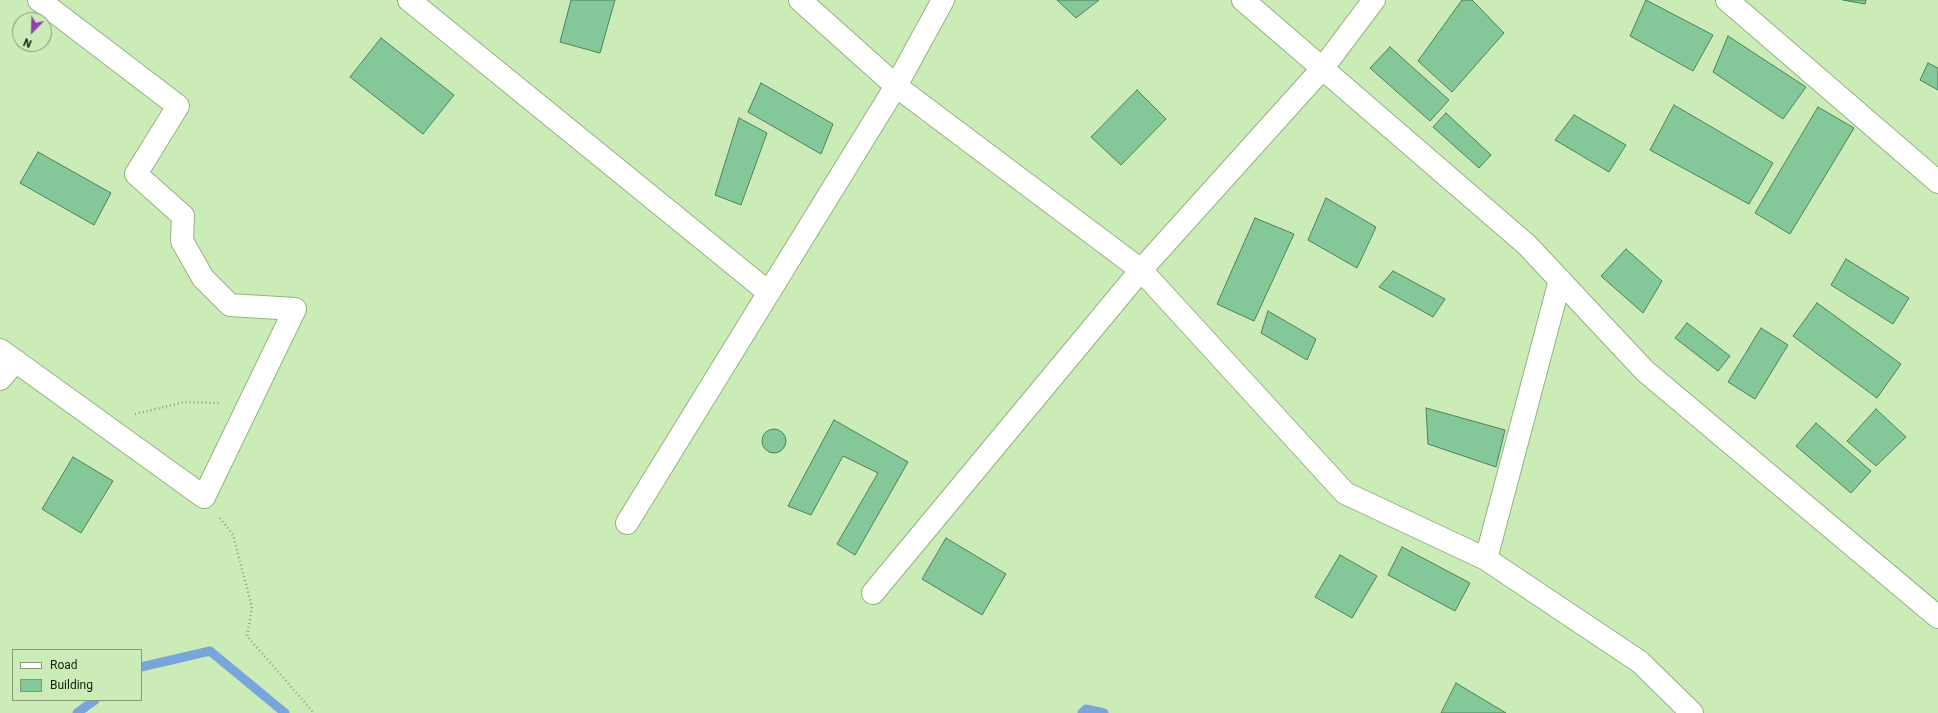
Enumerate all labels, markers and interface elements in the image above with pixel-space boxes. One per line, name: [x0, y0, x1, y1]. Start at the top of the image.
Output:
north arrow: [12, 12, 52, 52]
text: N: [21, 35, 34, 50]
legend: [12, 649, 142, 701]
text: Road: [50, 658, 78, 672]
text: Building: [50, 678, 93, 692]

